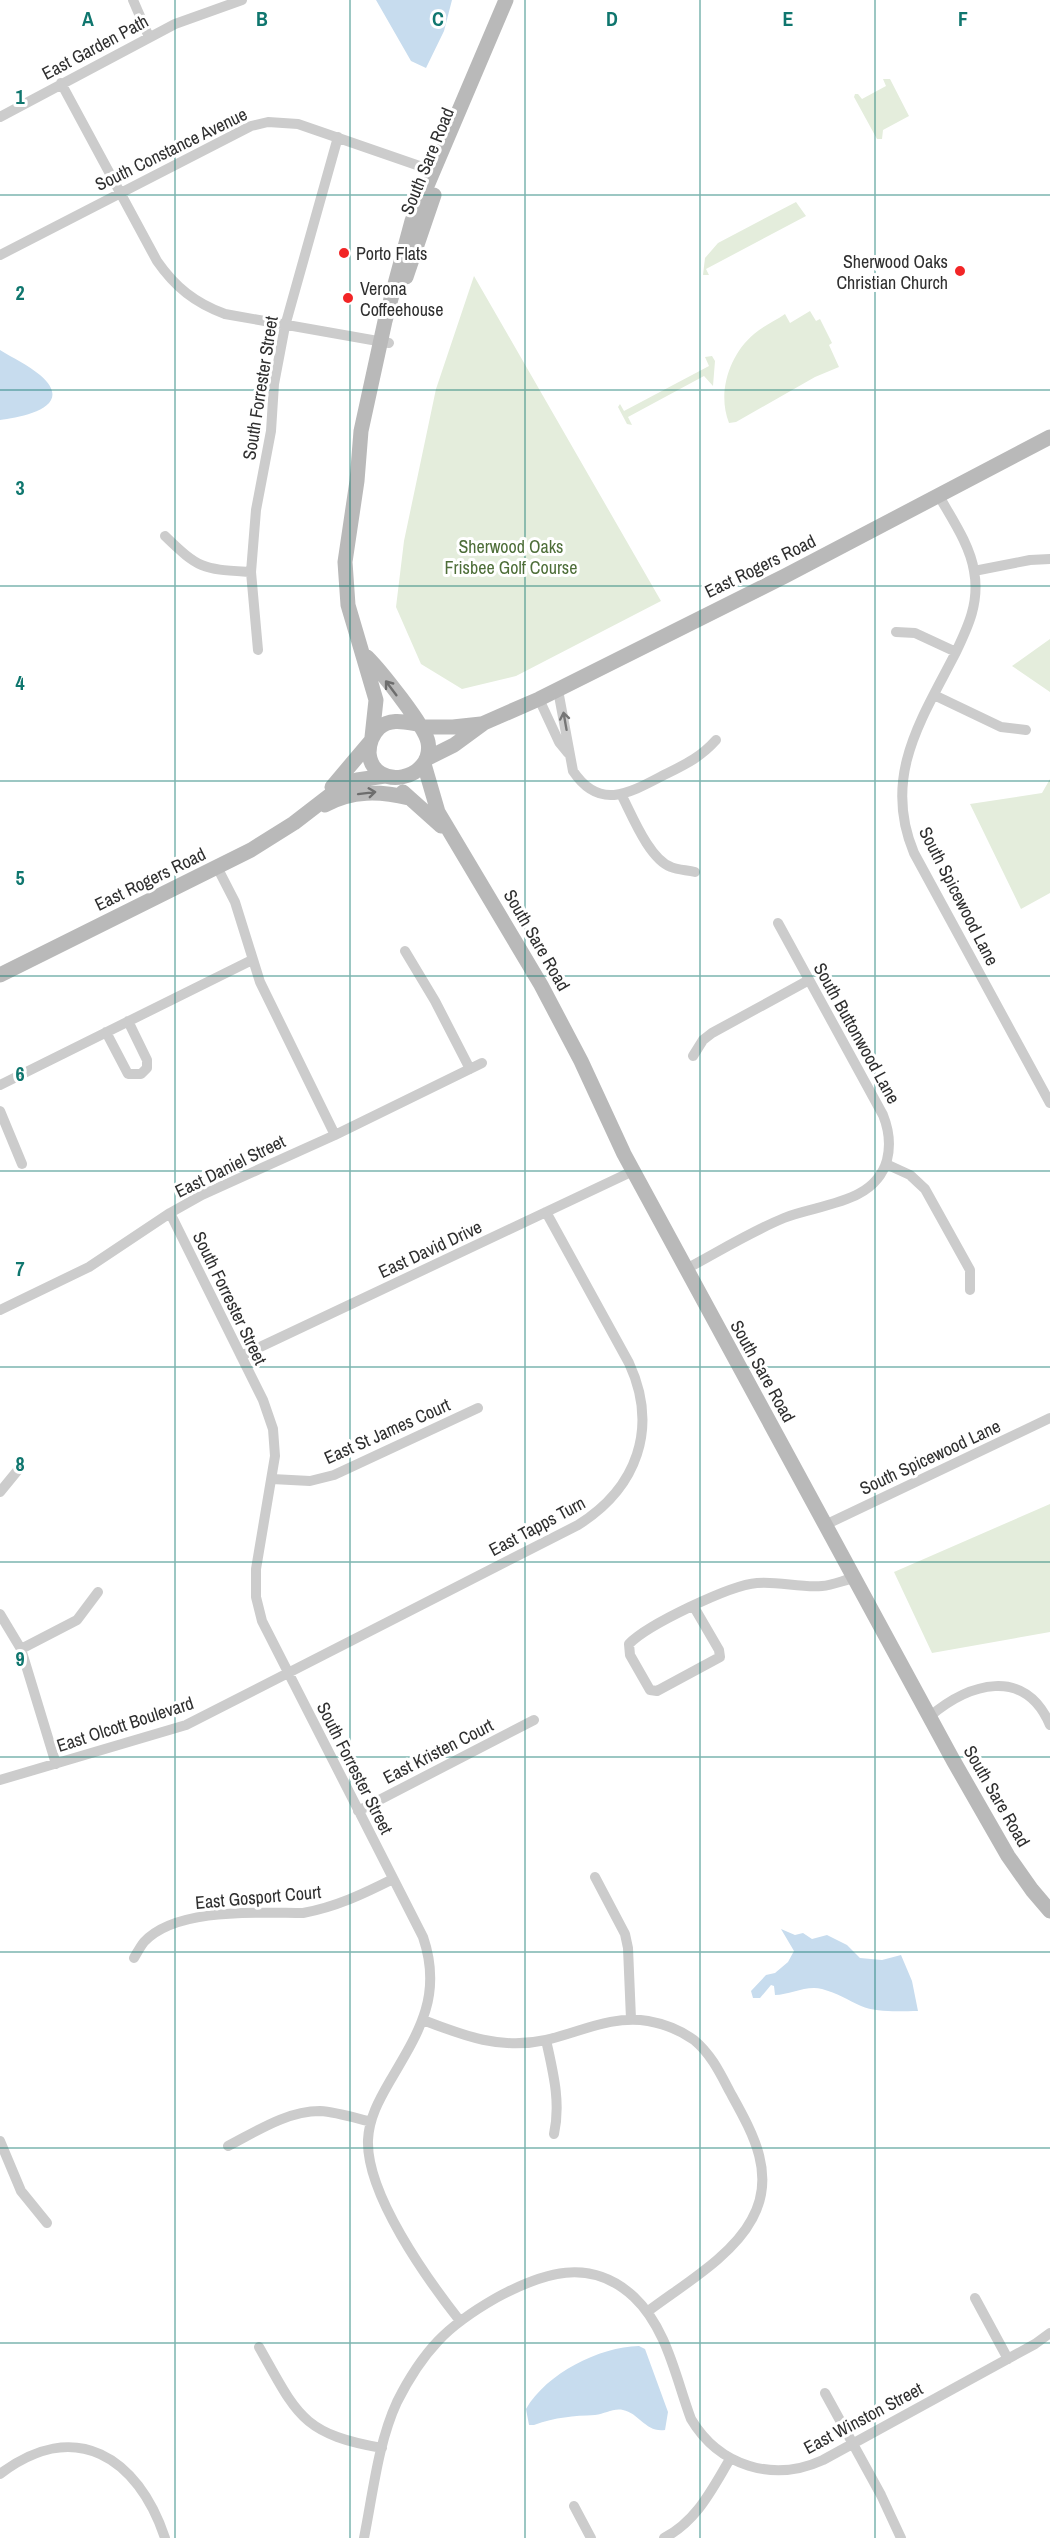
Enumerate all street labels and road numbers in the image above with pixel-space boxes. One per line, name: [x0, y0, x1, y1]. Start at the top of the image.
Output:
street label: East Garden Path: [37, 8, 153, 86]
street label: South Constance Avenue: [91, 101, 251, 197]
street label: South Sare Road: [394, 104, 460, 218]
street label: South Forrester Street: [236, 314, 284, 462]
street label: East Rogers Road: [700, 528, 820, 604]
street label: South Spicewood Lane: [913, 822, 1005, 970]
street label: East Rogers Road: [90, 841, 210, 917]
street label: South Sare Road: [498, 885, 576, 995]
street label: South Buttonwood Lane: [808, 958, 906, 1108]
street label: East Daniel Street: [171, 1129, 289, 1203]
street label: East David Drive: [374, 1214, 486, 1284]
street label: South Forrester Street: [187, 1227, 273, 1369]
street label: South Sare Road: [725, 1315, 801, 1427]
street label: East St James Court: [320, 1392, 454, 1470]
street label: South Spicewood Lane: [856, 1413, 1004, 1501]
street label: East Tapps Turn: [484, 1490, 590, 1562]
street label: East Olcott Boulevard: [53, 1690, 197, 1758]
street label: South Forrester Street: [311, 1698, 399, 1838]
street label: East Kristen Court: [379, 1712, 497, 1790]
street label: South Sare Road: [958, 1741, 1036, 1851]
street label: East Gosport Court: [194, 1879, 322, 1915]
street label: East Winston Street: [799, 2376, 927, 2460]

